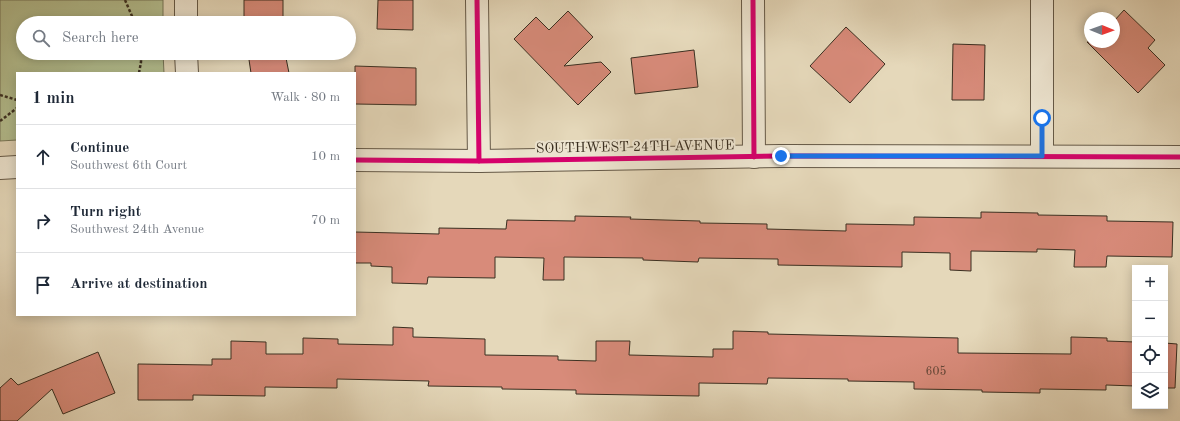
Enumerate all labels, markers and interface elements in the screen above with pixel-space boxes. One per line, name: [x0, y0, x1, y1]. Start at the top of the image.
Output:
north arrow: [1084, 12, 1120, 48]
search box: [16, 16, 356, 60]
icon: search: [30, 27, 52, 49]
text: Search here: [62, 31, 139, 46]
text: 1 min: [32, 90, 75, 107]
text: Walk · 80 m: [271, 91, 340, 104]
route start: [1033, 109, 1051, 127]
street label: SOUTHWEST 24TH AVENUE: [536, 138, 734, 156]
text: Continue: [70, 141, 129, 156]
icon: ahead: [32, 146, 54, 168]
route end: [772, 147, 790, 165]
text: 10 m: [311, 150, 340, 163]
text: Southwest 6th Court: [70, 159, 187, 172]
text: Turn right: [70, 205, 141, 220]
icon: right: [32, 210, 54, 232]
text: 70 m: [311, 214, 340, 227]
text: Southwest 24th Avenue: [70, 223, 204, 236]
map controls: [1132, 265, 1168, 409]
button: +: [1132, 265, 1168, 301]
icon: arrive: [32, 274, 54, 296]
text: Arrive at destination: [70, 277, 208, 292]
button: −: [1132, 301, 1168, 337]
button: locate: [1132, 337, 1168, 373]
house number: 605: [926, 365, 946, 378]
button: layers: [1132, 373, 1168, 409]

